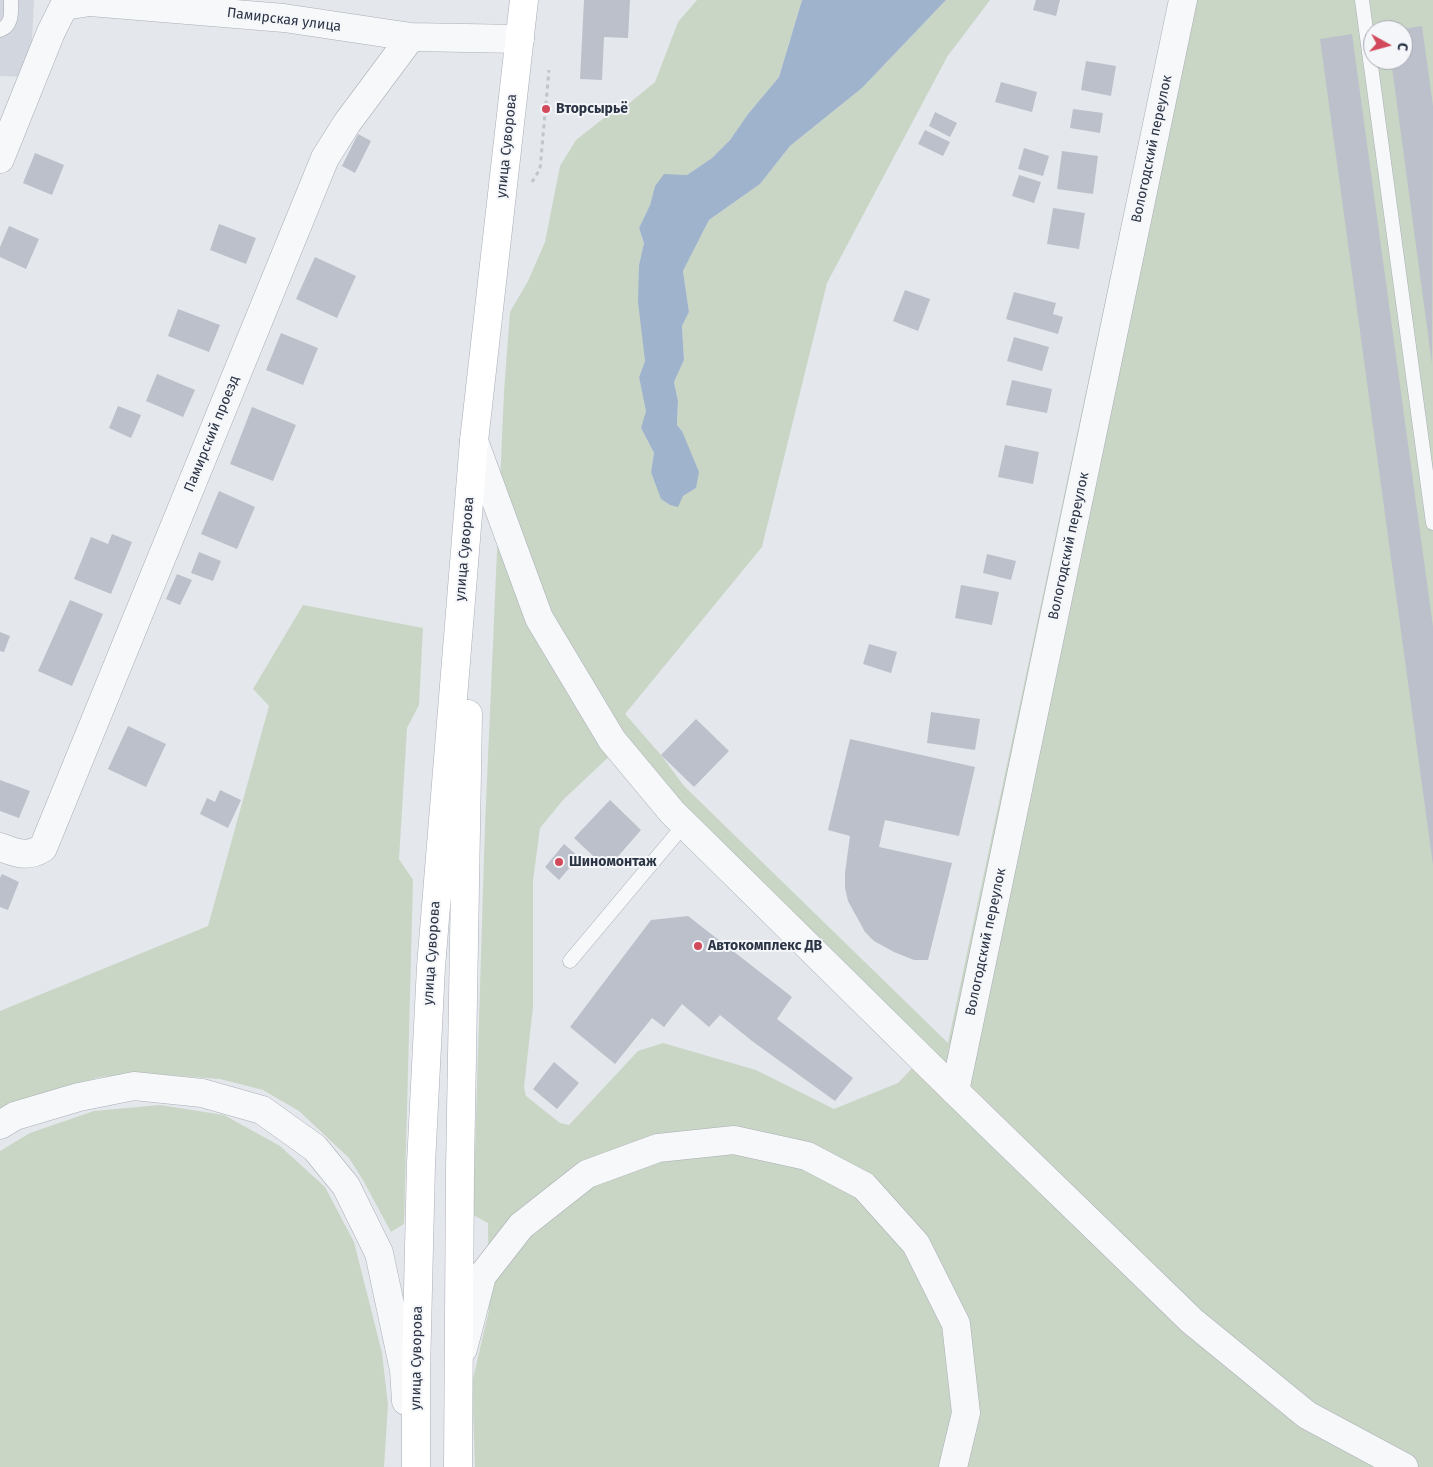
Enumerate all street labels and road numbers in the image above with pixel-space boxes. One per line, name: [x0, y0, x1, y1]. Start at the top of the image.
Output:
street label: Памирская улица: [226, 5, 342, 35]
street label: Вологодский переулок: [1128, 74, 1176, 224]
street label: улица Суворова: [493, 93, 521, 199]
street label: Памирский проезд: [181, 373, 243, 495]
street label: Вологодский переулок: [1045, 471, 1093, 621]
street label: улица Суворова: [452, 496, 478, 602]
street label: Вологодский переулок: [962, 867, 1010, 1017]
street label: улица Суворова: [420, 900, 444, 1006]
street label: улица Суворова: [408, 1306, 426, 1410]

